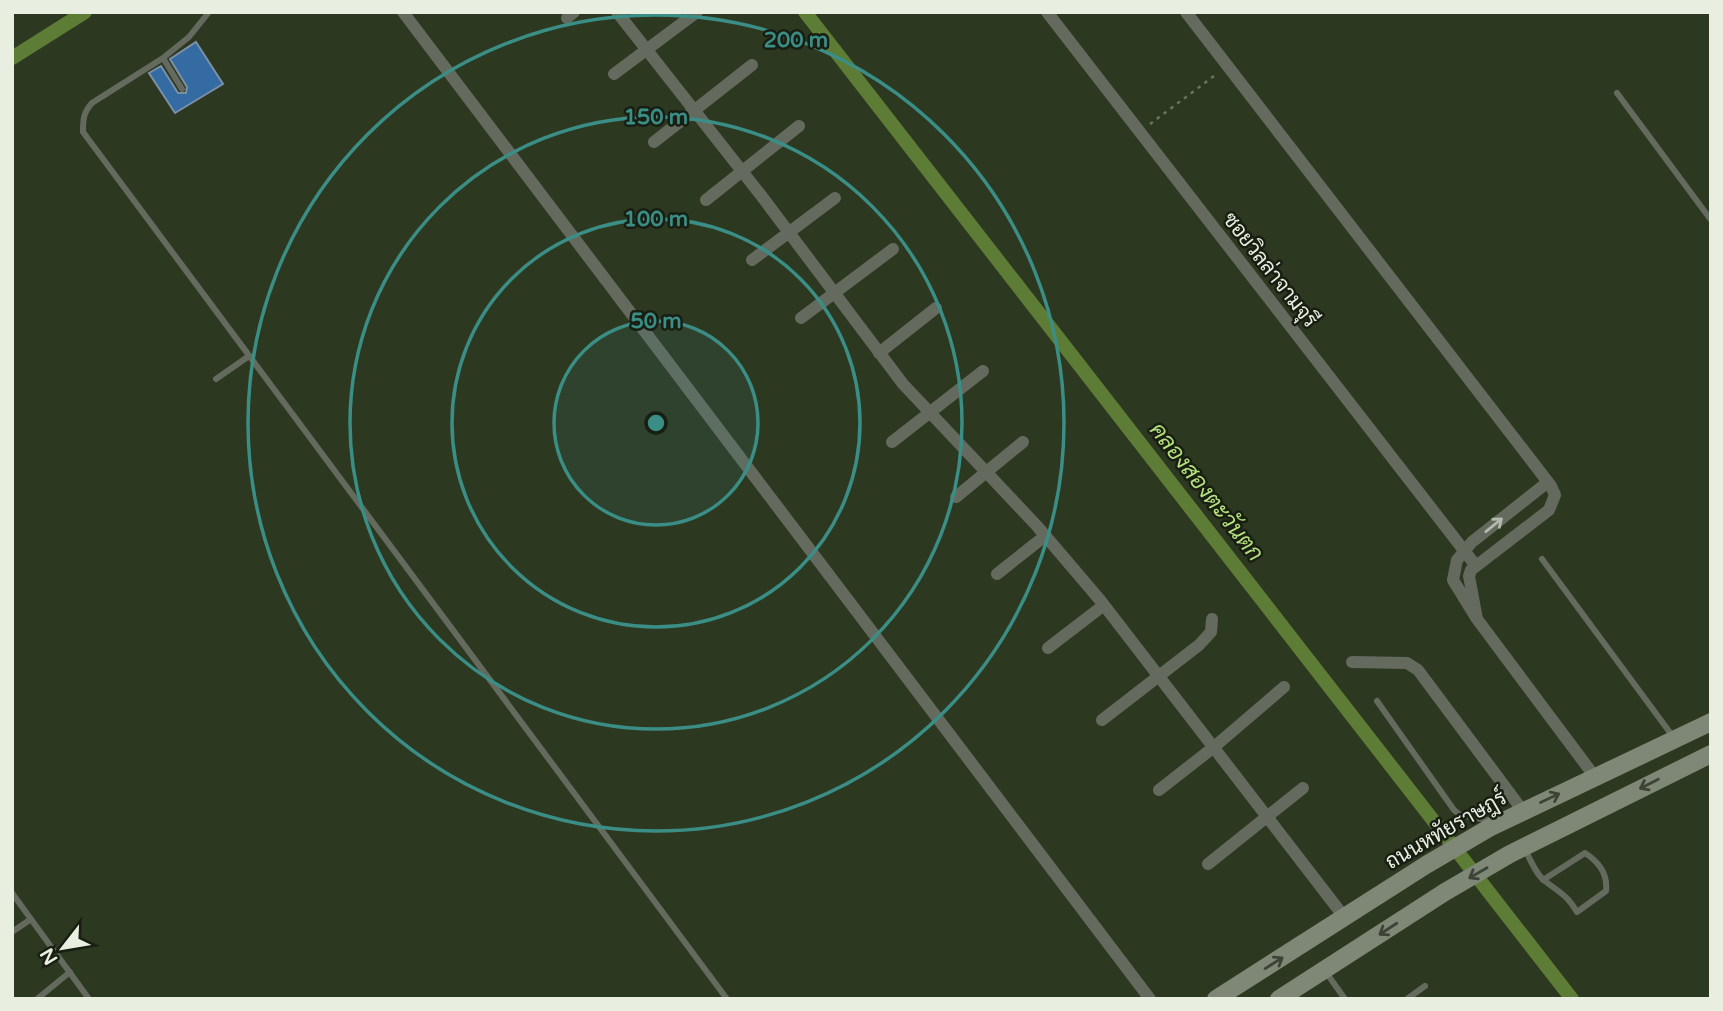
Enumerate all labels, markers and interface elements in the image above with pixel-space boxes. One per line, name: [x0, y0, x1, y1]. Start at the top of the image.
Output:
text: 200 m: [764, 28, 828, 53]
text: 150 m: [624, 105, 688, 130]
text: 100 m: [624, 207, 688, 232]
street label: ซอยวิลล่าจามจุรี: [1217, 207, 1323, 333]
text: 50 m: [630, 309, 682, 334]
centre of rings: [644, 411, 668, 435]
water label: คลองสองตะวันตก: [1143, 416, 1270, 567]
one-way arrow: [1484, 517, 1502, 532]
one-way arrow: [1640, 777, 1660, 791]
street label: ถนนหทัยราษฎร์: [1380, 784, 1512, 876]
one-way arrow: [1539, 791, 1561, 804]
one-way arrow: [1468, 866, 1488, 880]
north arrow: [28, 913, 98, 983]
one-way arrow: [1379, 921, 1398, 936]
text: N: [36, 944, 63, 968]
one-way arrow: [1264, 955, 1284, 969]

